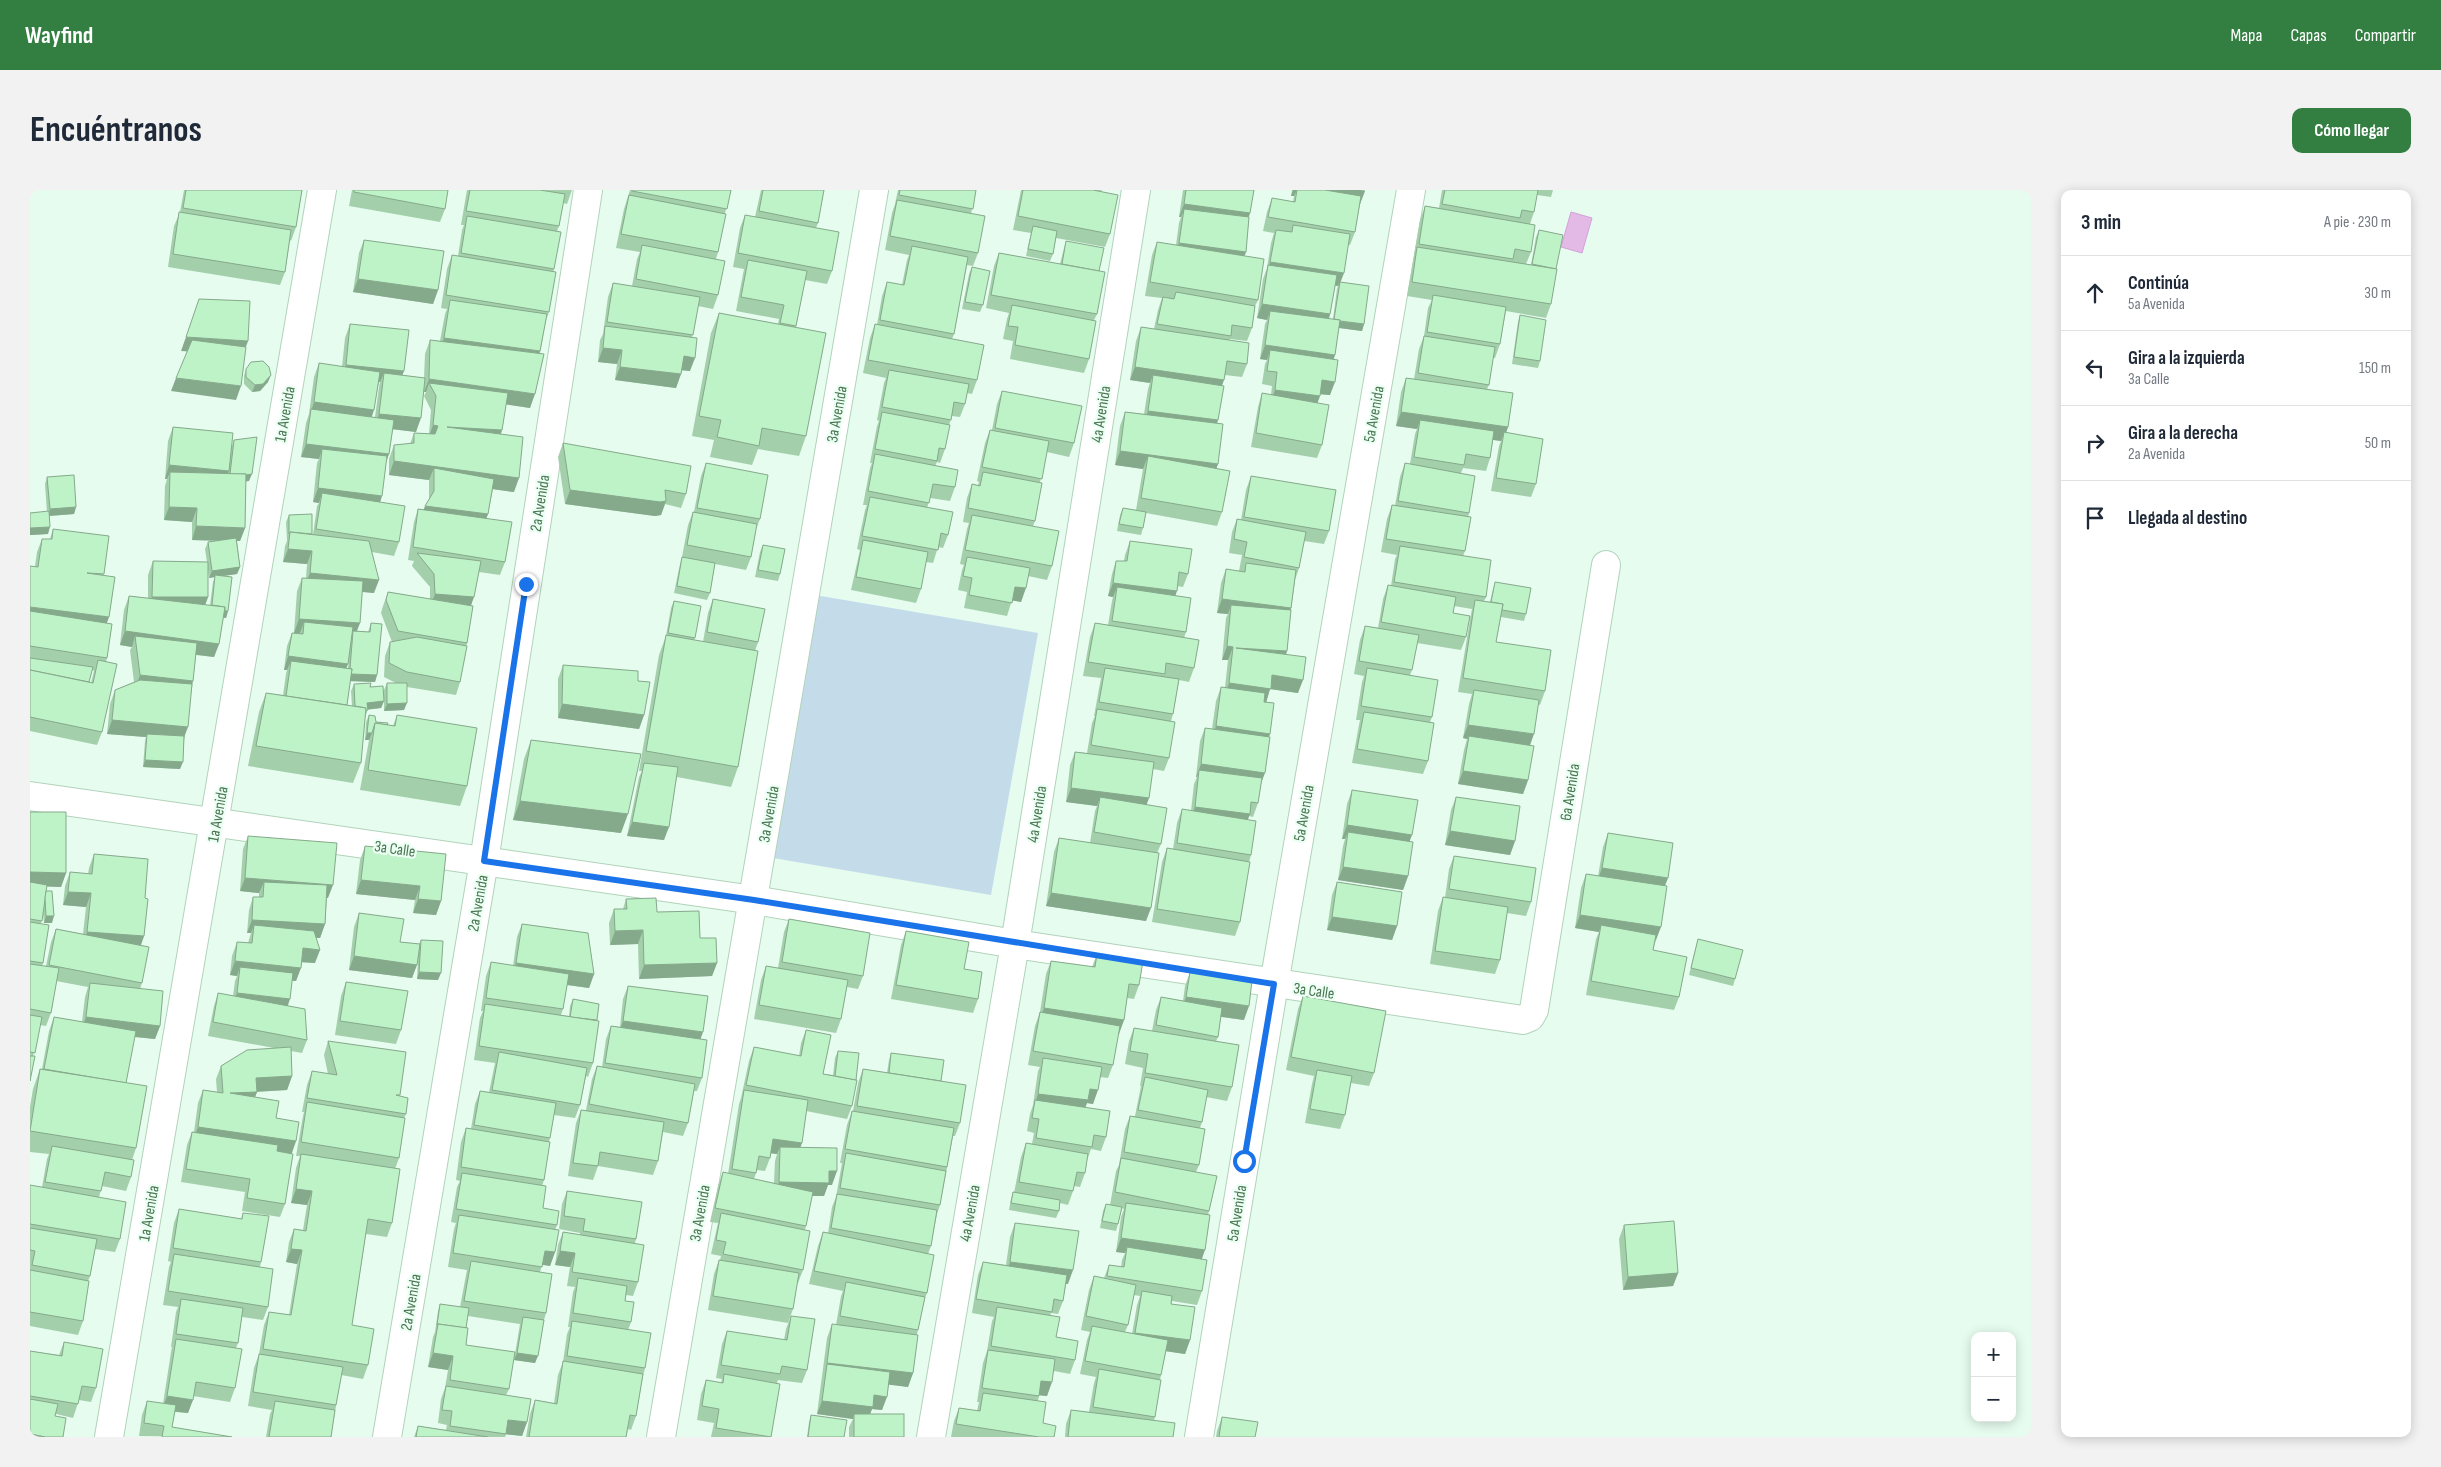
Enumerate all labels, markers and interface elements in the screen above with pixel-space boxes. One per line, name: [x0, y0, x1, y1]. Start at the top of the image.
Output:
text: Wayfind: [25, 21, 93, 50]
text: Mapa: [2230, 25, 2262, 46]
text: Capas: [2290, 25, 2327, 46]
text: Compartir: [2355, 25, 2416, 46]
button: Cómo llegar: [2292, 108, 2411, 153]
text: Encuéntranos: [30, 109, 202, 152]
text: 3 min: [2081, 210, 2121, 235]
text: A pie · 230 m: [2324, 213, 2391, 232]
text: Continúa: [2128, 272, 2189, 295]
icon: ahead: [2081, 279, 2109, 307]
text: 30 m: [2364, 284, 2391, 303]
text: 5a Avenida: [2128, 295, 2185, 314]
text: Gira a la izquierda: [2128, 347, 2245, 370]
icon: left: [2081, 354, 2109, 382]
text: 150 m: [2359, 359, 2391, 378]
text: 3a Calle: [2128, 370, 2169, 389]
street label: 3a Avenida: [823, 384, 852, 444]
street label: 4a Avenida: [1088, 384, 1115, 444]
street label: 1a Avenida: [271, 385, 300, 444]
street label: 5a Avenida: [1360, 385, 1389, 444]
text: Gira a la derecha: [2128, 422, 2238, 445]
icon: right: [2081, 429, 2109, 457]
text: 50 m: [2365, 434, 2391, 453]
text: 2a Avenida: [2128, 445, 2185, 464]
street label: 2a Avenida: [527, 474, 554, 533]
icon: arrive: [2081, 504, 2109, 532]
text: Llegada al destino: [2128, 507, 2247, 530]
route end: [515, 573, 538, 596]
street label: 6a Avenida: [1557, 762, 1584, 822]
street label: 3a Avenida: [755, 784, 784, 844]
street label: 4a Avenida: [1024, 784, 1051, 844]
street label: 5a Avenida: [1290, 784, 1319, 843]
street label: 1a Avenida: [204, 785, 233, 844]
street label: 3a Calle: [373, 837, 417, 862]
street label: 2a Avenida: [464, 873, 493, 933]
street label: 3a Calle: [1292, 979, 1336, 1004]
route start: [1233, 1150, 1256, 1173]
street label: 3a Avenida: [686, 1183, 715, 1243]
street label: 4a Avenida: [956, 1183, 985, 1243]
street label: 1a Avenida: [135, 1184, 164, 1243]
street label: 5a Avenida: [1224, 1184, 1251, 1243]
street label: 2a Avenida: [397, 1272, 426, 1332]
map controls: [1971, 1332, 2016, 1422]
button: +: [1971, 1332, 2016, 1377]
button: −: [1971, 1377, 2016, 1422]

